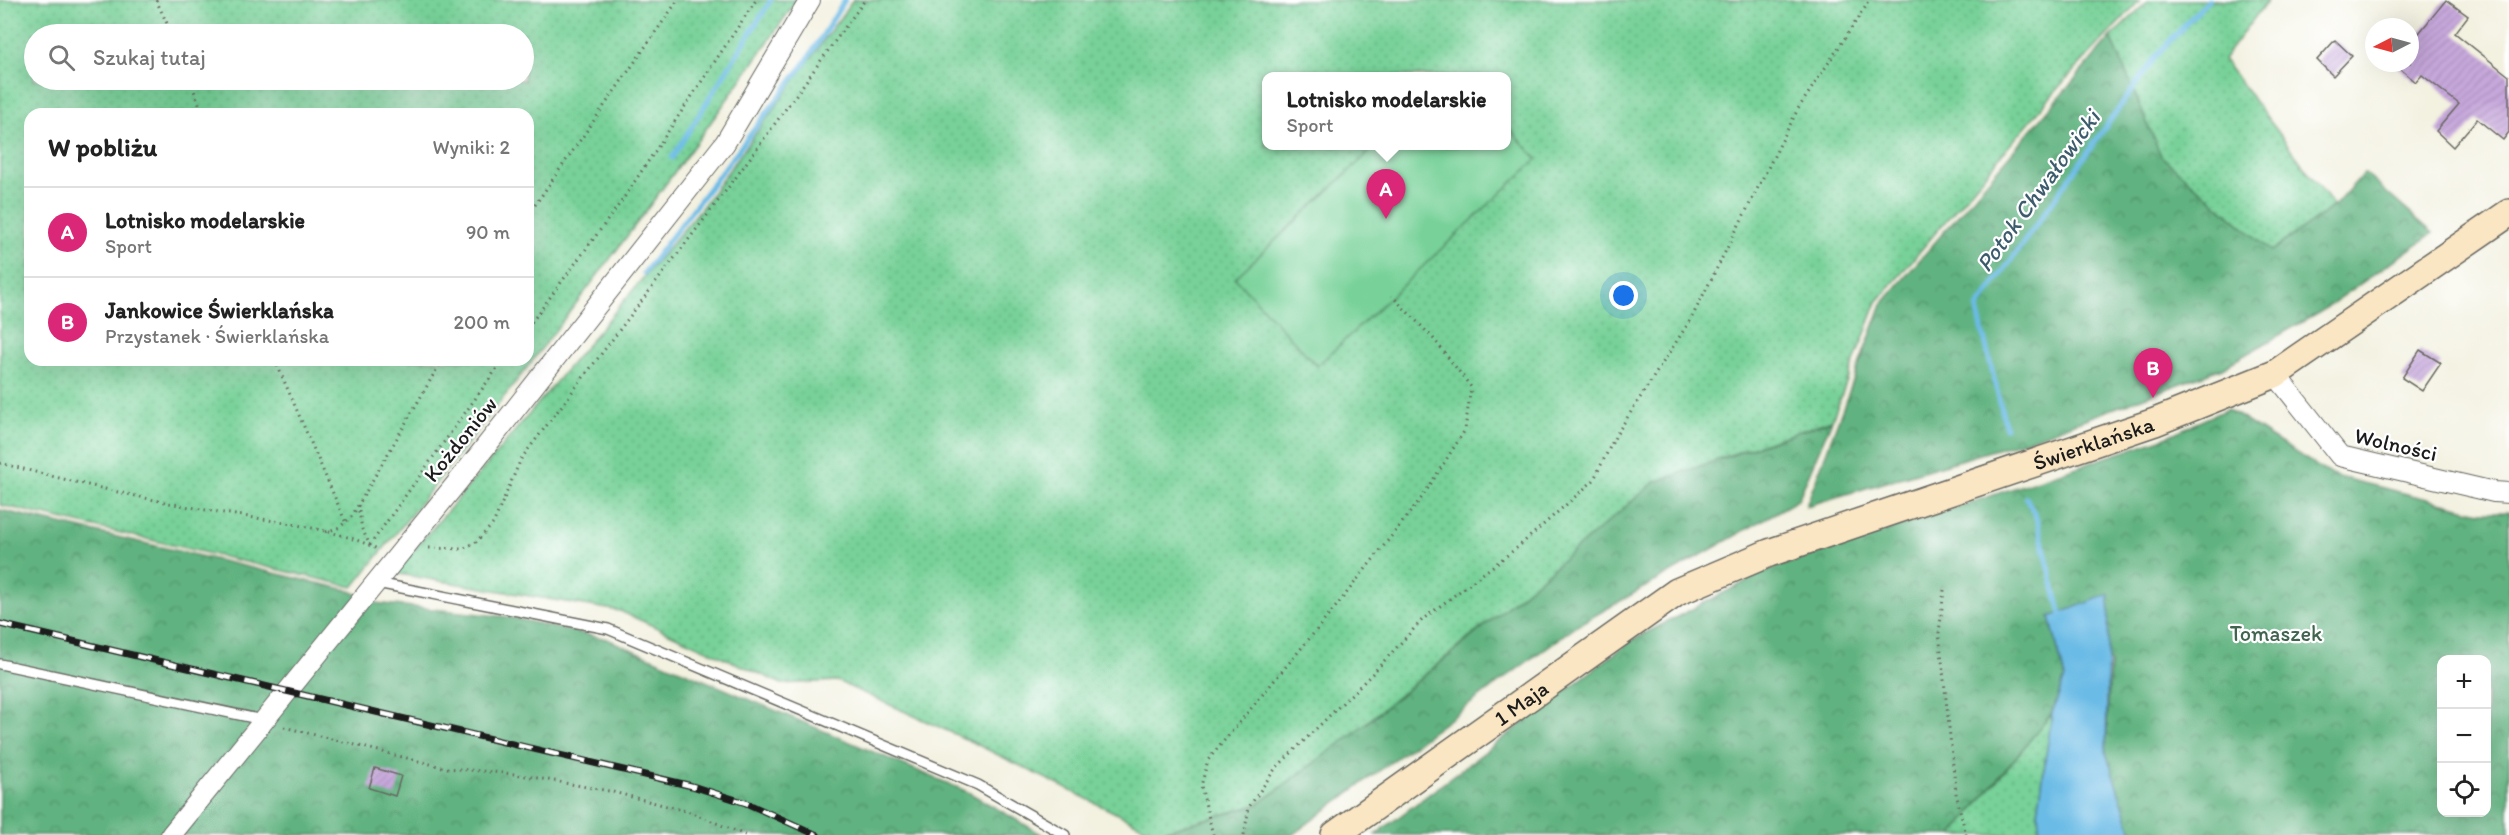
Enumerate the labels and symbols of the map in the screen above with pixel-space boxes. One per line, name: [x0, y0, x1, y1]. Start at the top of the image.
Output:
north arrow: [2365, 18, 2419, 72]
water label: Potok Chwałowicki: [1969, 102, 2108, 277]
pin: A: [1366, 170, 1406, 219]
your location: [1609, 281, 1638, 310]
pin: B: [2134, 348, 2172, 398]
street label: Kożdoniów: [418, 391, 503, 487]
street label: Świerklańska: [2030, 410, 2158, 476]
street label: Wolności: [2352, 422, 2440, 467]
park label: Tomaszek: [2230, 620, 2323, 647]
street label: 1 Maja: [1489, 675, 1554, 732]

